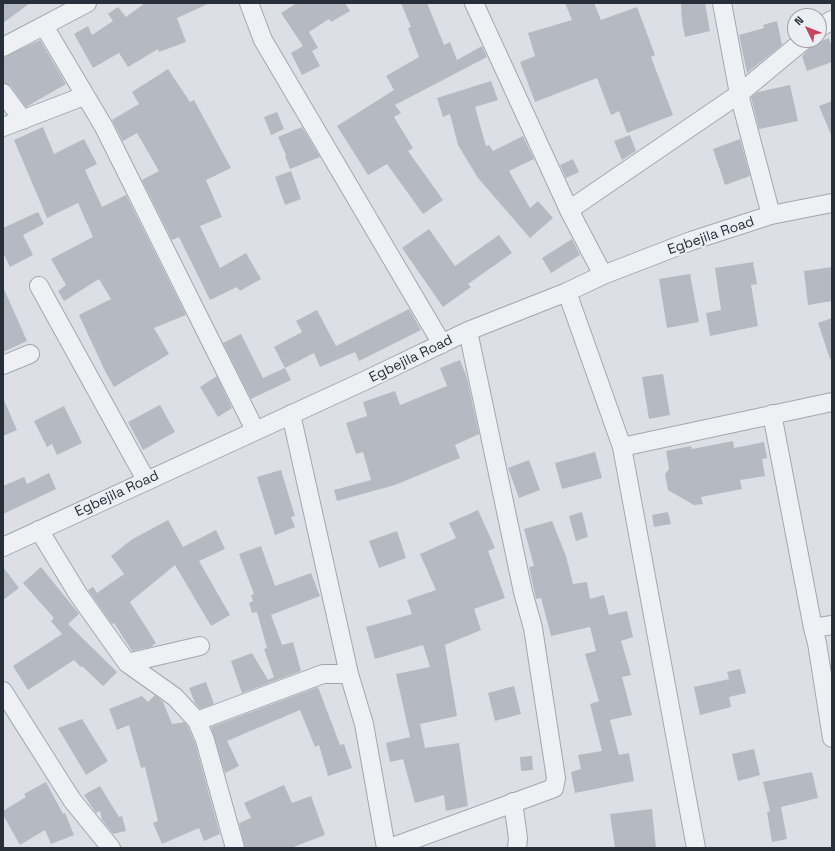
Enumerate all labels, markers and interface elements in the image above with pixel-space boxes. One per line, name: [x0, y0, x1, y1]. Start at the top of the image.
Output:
north arrow: [787, 8, 827, 48]
text: N: [791, 13, 807, 28]
street label: Egbejila Road: [665, 213, 757, 259]
street label: Egbejila Road: [367, 332, 455, 386]
street label: Egbejila Road: [72, 467, 162, 521]

